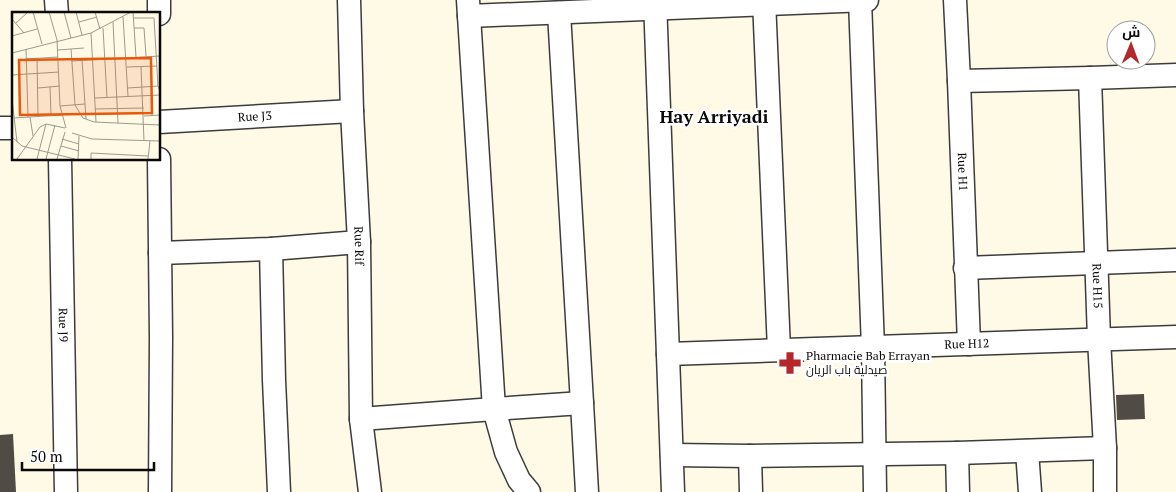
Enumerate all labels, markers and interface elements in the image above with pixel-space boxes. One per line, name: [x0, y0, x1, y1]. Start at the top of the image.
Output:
inset map: [12, 12, 160, 160]
north arrow: [1106, 20, 1156, 70]
text: ش: [1122, 22, 1140, 41]
district label: Hay Arriyadi: [660, 104, 768, 128]
street label: Rue J3: [237, 108, 272, 124]
street label: Rue H1: [955, 152, 971, 191]
street label: Rue Rif: [351, 226, 367, 266]
street label: Rue H15: [1089, 263, 1106, 309]
street label: Rue J9: [56, 308, 71, 342]
street label: Rue H12: [944, 335, 990, 352]
place label: Pharmacie Bab Errayan صيدلية باب الريان: [806, 348, 930, 377]
pharmacy icon: Pharmacie Bab Errayan صيدلية باب الريان: [777, 350, 803, 376]
scale bar: [22, 440, 155, 472]
text: 50 m: [30, 446, 63, 466]

